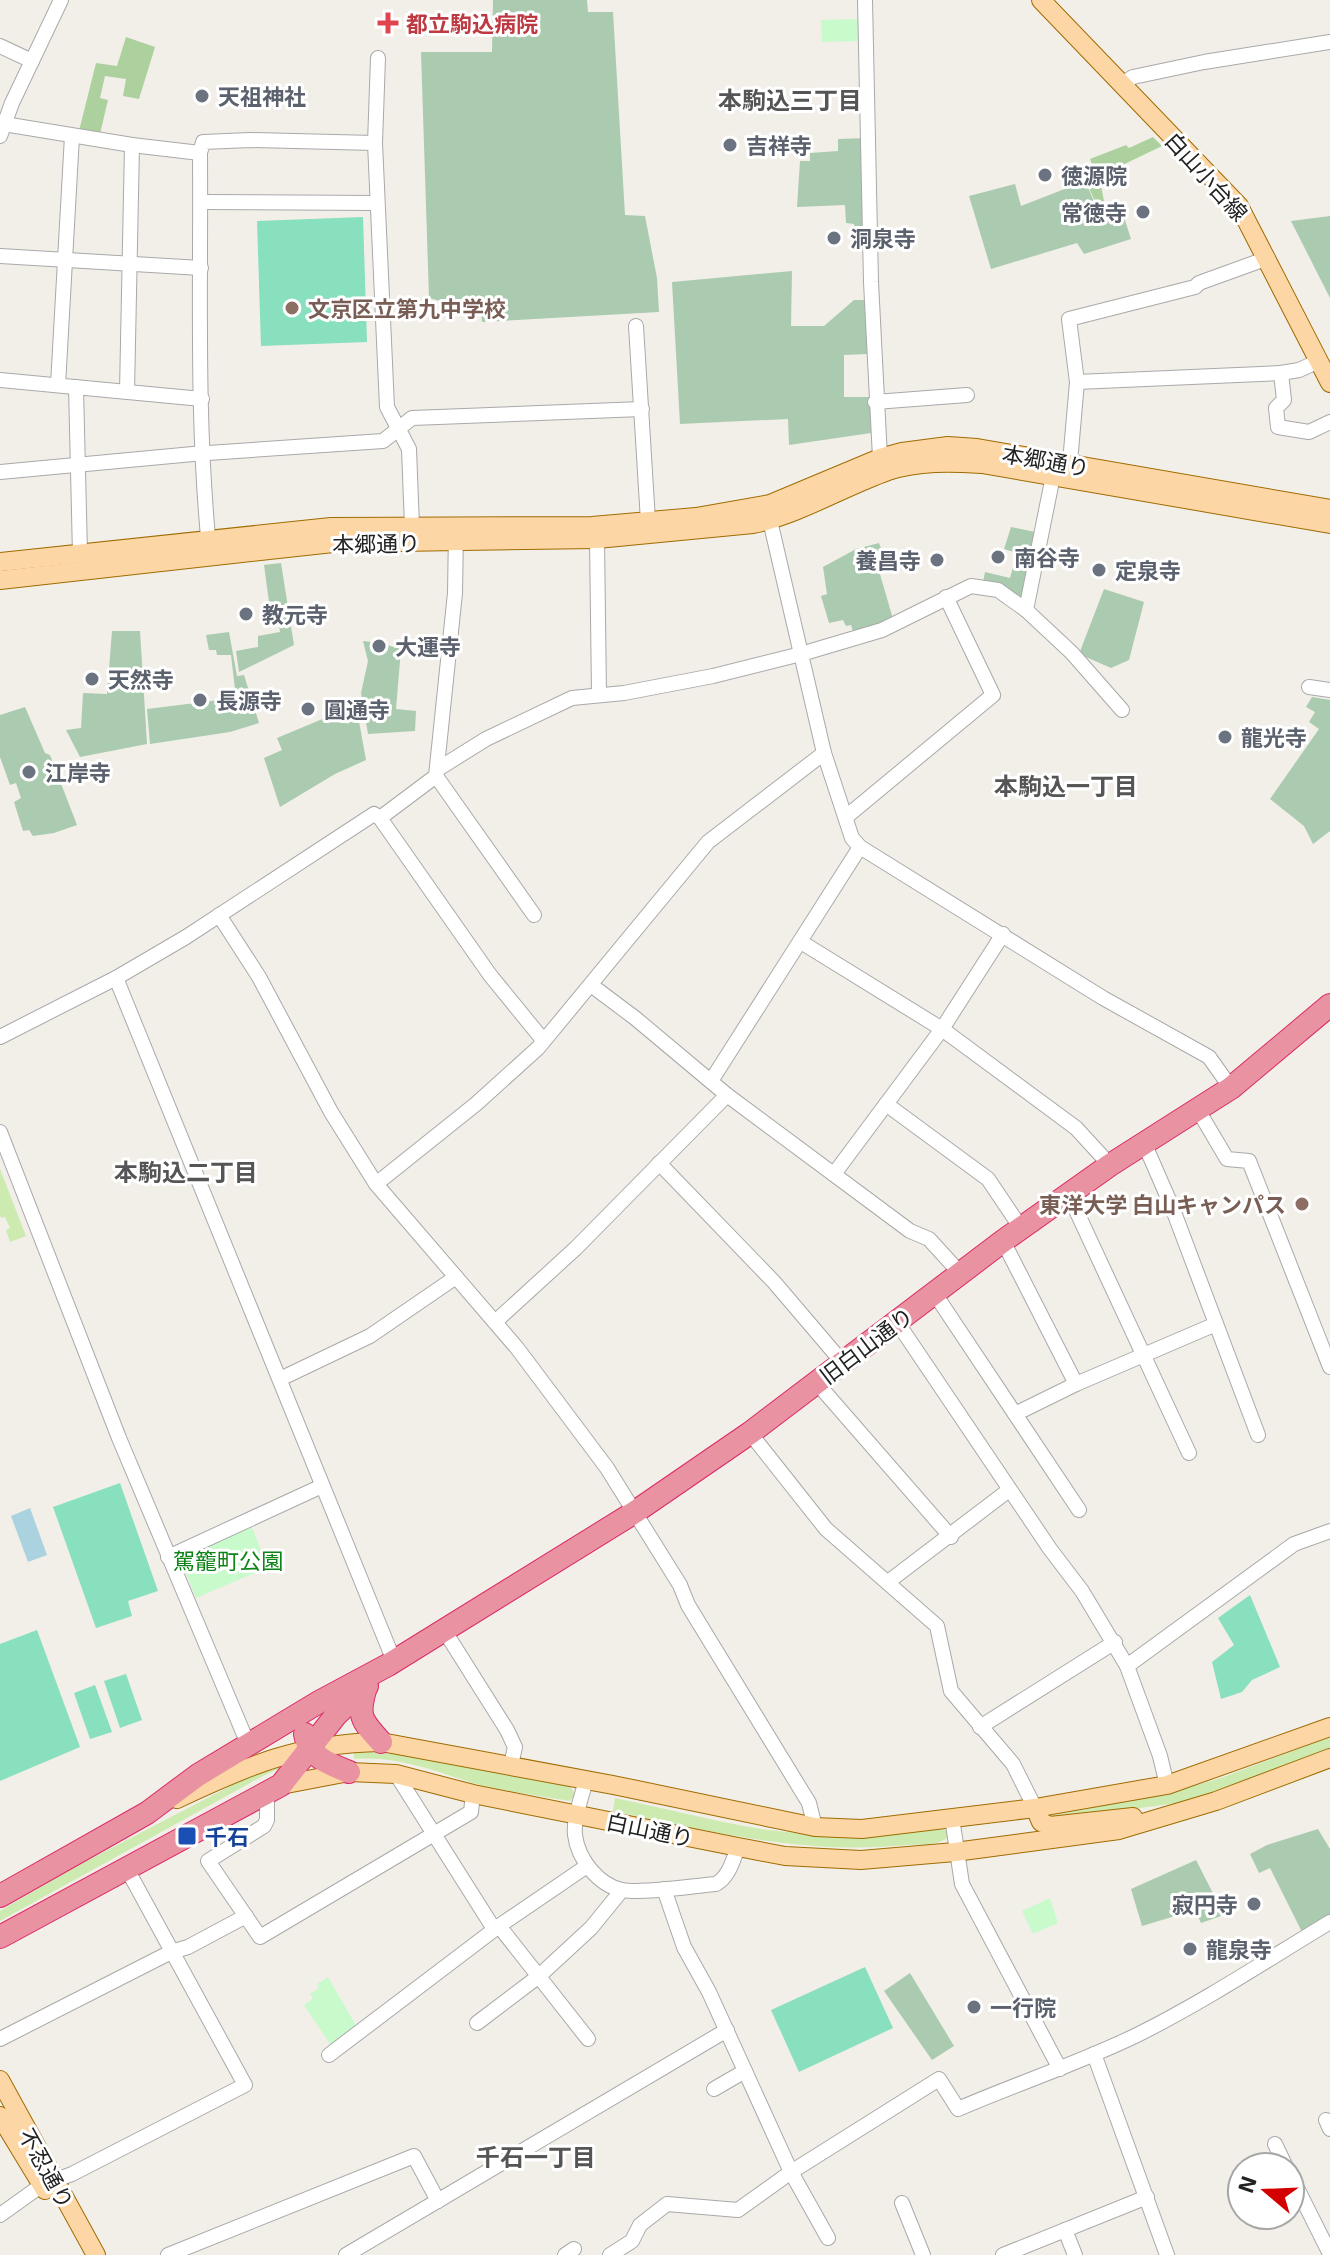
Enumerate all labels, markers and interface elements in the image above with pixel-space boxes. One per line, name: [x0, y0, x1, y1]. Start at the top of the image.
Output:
place label: 都立駒込病院: [406, 10, 538, 36]
marker: 都立駒込病院: [377, 12, 399, 34]
place label: 天祖神社: [218, 83, 306, 109]
district label: 本駒込三丁目: [718, 85, 862, 114]
marker: 天祖神社: [193, 87, 211, 105]
street label: 白山小台線: [1161, 126, 1253, 226]
place label: 吉祥寺: [746, 132, 812, 158]
marker: 吉祥寺: [721, 136, 739, 154]
place label: 徳源院: [1061, 162, 1127, 188]
marker: 徳源院: [1036, 166, 1054, 184]
place label: 常徳寺: [1061, 199, 1127, 225]
marker: 常徳寺: [1134, 203, 1152, 221]
place label: 洞泉寺: [850, 225, 916, 251]
marker: 洞泉寺: [825, 229, 843, 247]
place label: 文京区立第九中学校: [308, 295, 506, 321]
marker: 文京区立第九中学校: [283, 299, 301, 317]
street label: 本郷通り: [1000, 440, 1092, 480]
street label: 本郷通り: [332, 529, 420, 557]
place label: 南谷寺: [1014, 544, 1080, 570]
place label: 養昌寺: [855, 547, 921, 573]
marker: 南谷寺: [989, 548, 1007, 566]
marker: 養昌寺: [928, 551, 946, 569]
place label: 定泉寺: [1115, 557, 1181, 583]
marker: 定泉寺: [1090, 561, 1108, 579]
place label: 教元寺: [262, 601, 328, 627]
marker: 教元寺: [237, 605, 255, 623]
place label: 大運寺: [395, 633, 461, 659]
marker: 大運寺: [370, 637, 388, 655]
place label: 天然寺: [108, 666, 174, 692]
marker: 天然寺: [83, 670, 101, 688]
place label: 長源寺: [216, 687, 282, 713]
marker: 長源寺: [191, 691, 209, 709]
place label: 圓通寺: [324, 696, 390, 722]
marker: 圓通寺: [299, 700, 317, 718]
place label: 龍光寺: [1241, 724, 1307, 750]
marker: 龍光寺: [1216, 728, 1234, 746]
place label: 江岸寺: [45, 759, 111, 785]
marker: 江岸寺: [20, 763, 38, 781]
district label: 本駒込一丁目: [994, 771, 1138, 800]
district label: 本駒込二丁目: [114, 1157, 258, 1186]
place label: 東洋大学 白山キャンパス: [1039, 1191, 1286, 1217]
marker: 東洋大学 白山キャンパス: [1293, 1195, 1311, 1213]
street label: 旧白山通り: [814, 1302, 918, 1388]
park label: 駕籠町公園: [173, 1547, 283, 1573]
street label: 白山通り: [604, 1807, 696, 1851]
place label: 千石: [205, 1823, 249, 1849]
marker: 千石: [176, 1825, 198, 1847]
place label: 寂円寺: [1172, 1891, 1238, 1917]
marker: 寂円寺: [1245, 1895, 1263, 1913]
place label: 龍泉寺: [1206, 1936, 1272, 1962]
marker: 龍泉寺: [1181, 1940, 1199, 1958]
place label: 一行院: [990, 1994, 1056, 2020]
marker: 一行院: [965, 1998, 983, 2016]
street label: 不忍通り: [14, 2123, 80, 2213]
district label: 千石一丁目: [476, 2142, 596, 2171]
north arrow: [1226, 2151, 1306, 2231]
text: N: [1231, 2172, 1261, 2196]

